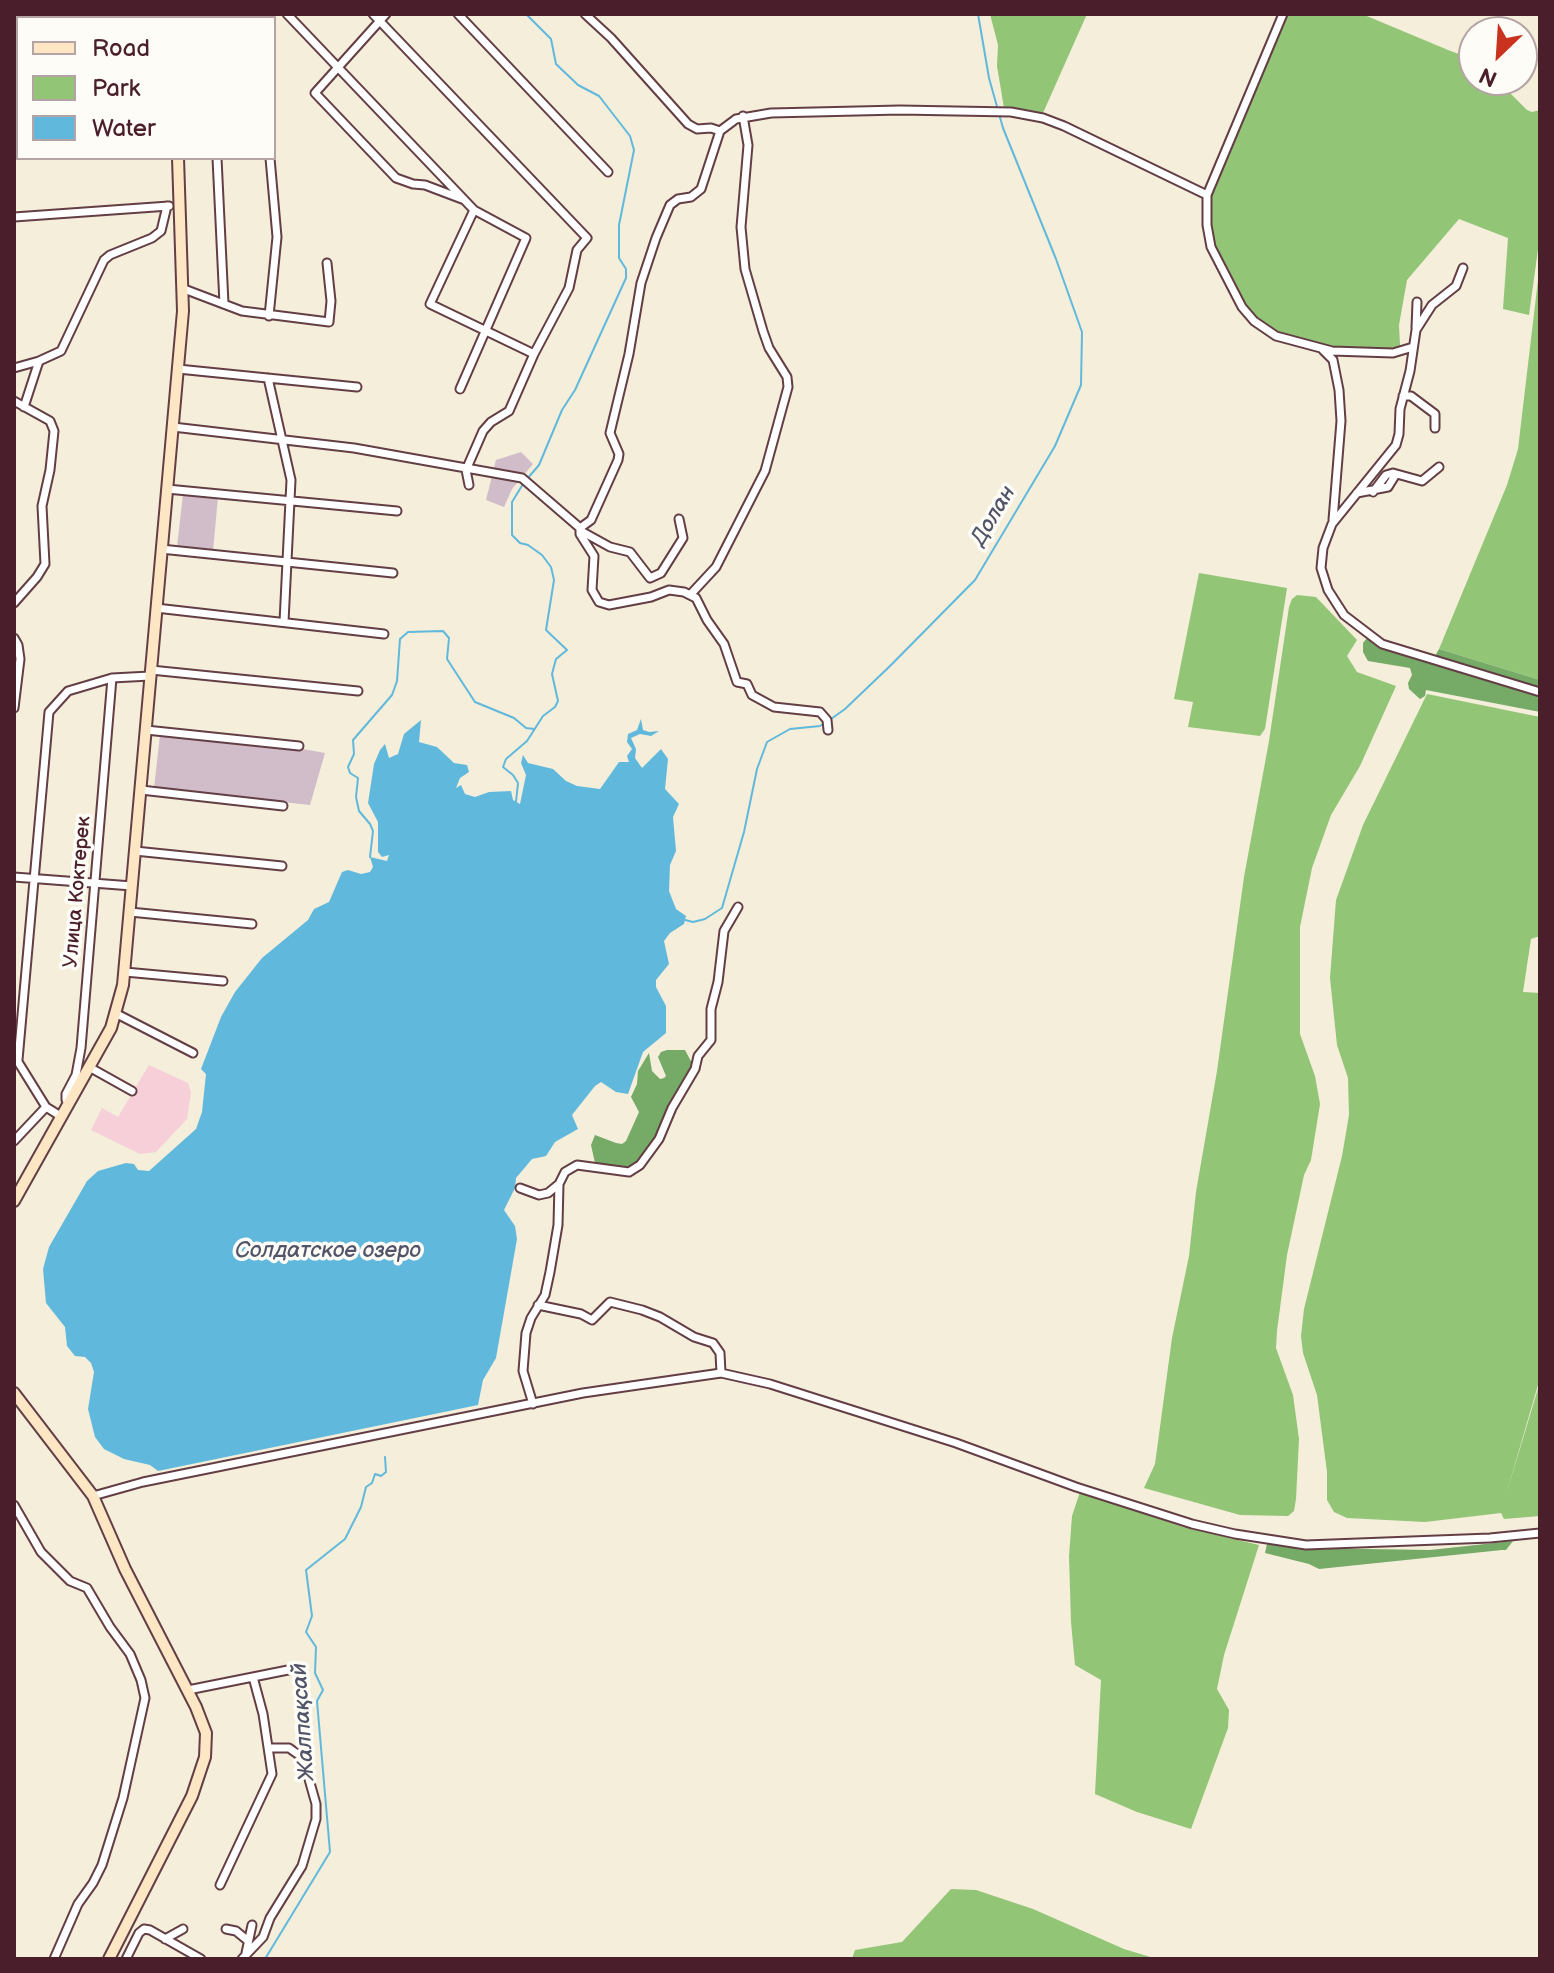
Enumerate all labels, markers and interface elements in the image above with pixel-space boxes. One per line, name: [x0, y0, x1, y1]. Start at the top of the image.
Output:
legend: [16, 16, 276, 160]
north arrow: [1458, 16, 1538, 96]
text: Road: [92, 34, 150, 63]
text: N: [1475, 61, 1502, 92]
text: Park: [92, 74, 140, 103]
text: Water: [92, 114, 156, 143]
water label: Долан: [966, 481, 1022, 551]
street label: Улица Коктерек: [59, 815, 97, 969]
water label: Солдатское озеро: [235, 1238, 421, 1264]
water label: Жалпақсай: [287, 1662, 321, 1782]

